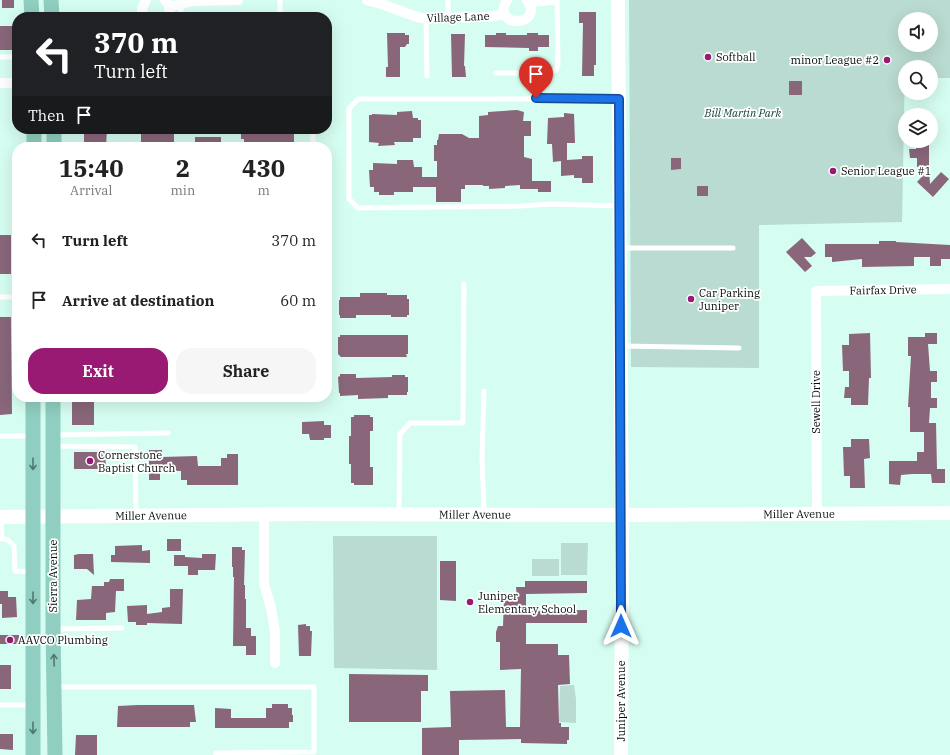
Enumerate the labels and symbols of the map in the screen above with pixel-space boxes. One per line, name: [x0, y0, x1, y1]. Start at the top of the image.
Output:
street label: Village Lane: [426, 9, 490, 25]
place label: Softball: [716, 50, 756, 64]
marker: Softball: [703, 52, 713, 62]
place label: minor League #2: [790, 53, 879, 67]
marker: minor League #2: [882, 55, 892, 65]
pin: [519, 57, 553, 98]
park label: Bill Martin Park: [704, 106, 782, 120]
place label: Senior League #1: [841, 164, 931, 178]
marker: Senior League #1: [828, 166, 838, 176]
street label: Fairfax Drive: [849, 282, 917, 298]
place label: Car Parking Juniper: [699, 286, 760, 313]
marker: Car Parking Juniper: [686, 294, 696, 304]
street label: Sewell Drive: [809, 370, 823, 434]
place label: Cornerstone Baptist Church: [98, 448, 176, 475]
marker: Cornerstone Baptist Church: [85, 456, 95, 466]
one-way arrow: [29, 457, 37, 470]
street label: Miller Avenue: [439, 507, 511, 522]
street label: Miller Avenue: [763, 507, 835, 521]
street label: Miller Avenue: [115, 508, 187, 523]
street label: Sierra Avenue: [46, 540, 60, 612]
place label: Juniper Elementary School: [478, 589, 576, 616]
one-way arrow: [29, 591, 37, 604]
marker: Juniper Elementary School: [465, 597, 475, 607]
position arrow: [600, 605, 642, 647]
place label: AAVCO Plumbing: [18, 633, 108, 647]
marker: AAVCO Plumbing: [5, 635, 15, 645]
one-way arrow: [50, 654, 58, 667]
street label: Juniper Avenue: [614, 660, 628, 742]
one-way arrow: [29, 721, 37, 734]

